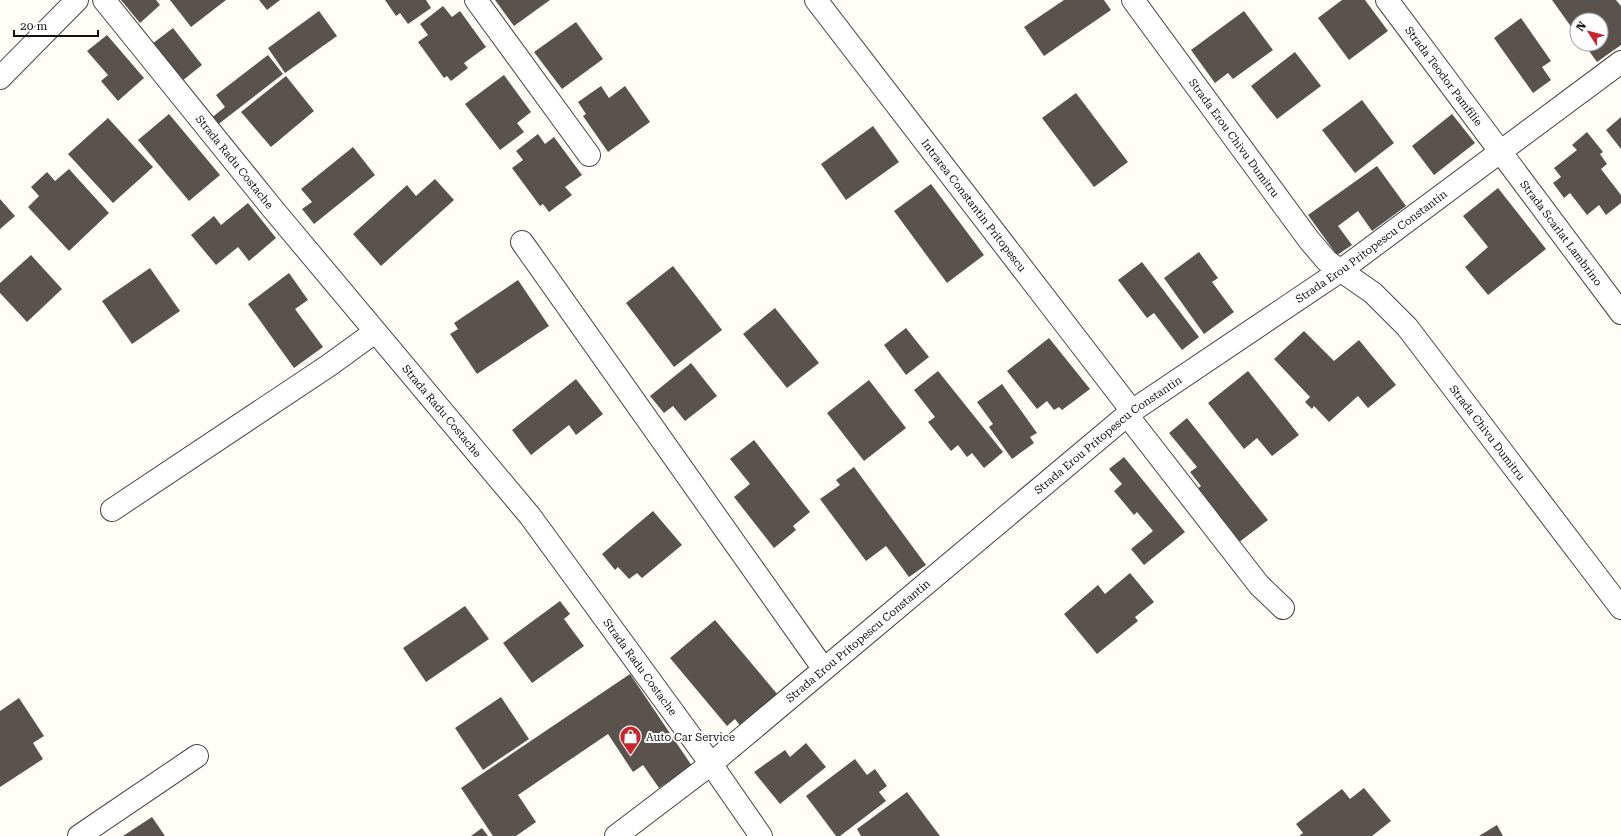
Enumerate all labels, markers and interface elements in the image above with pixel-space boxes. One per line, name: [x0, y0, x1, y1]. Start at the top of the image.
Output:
scale bar: [14, 12, 98, 38]
north arrow: [1569, 12, 1609, 52]
text: 20 m: [20, 19, 47, 33]
text: N: [1574, 19, 1589, 34]
street label: Strada Teodor Pamfilie: [1402, 24, 1485, 129]
street label: Strada Erou Chivu Dumitru: [1186, 76, 1282, 200]
street label: Strada Radu Costache: [193, 113, 276, 211]
street label: Intrarea Constantin Pritopescu: [918, 137, 1029, 275]
street label: Strada Scarlat Lambrino: [1517, 178, 1605, 289]
street label: Strada Erou Pritopescu Constantin: [1293, 188, 1450, 306]
street label: Strada Radu Costache: [399, 362, 484, 460]
street label: Strada Erou Pritopescu Constantin: [1032, 373, 1184, 497]
street label: Strada Chivu Dumitru: [1447, 383, 1527, 483]
street label: Strada Erou Pritopescu Constantin: [784, 577, 933, 705]
street label: Strada Radu Costache: [600, 616, 679, 718]
shop icon: Auto Car Service: [617, 724, 643, 757]
place label: Auto Car Service: [646, 731, 735, 744]

